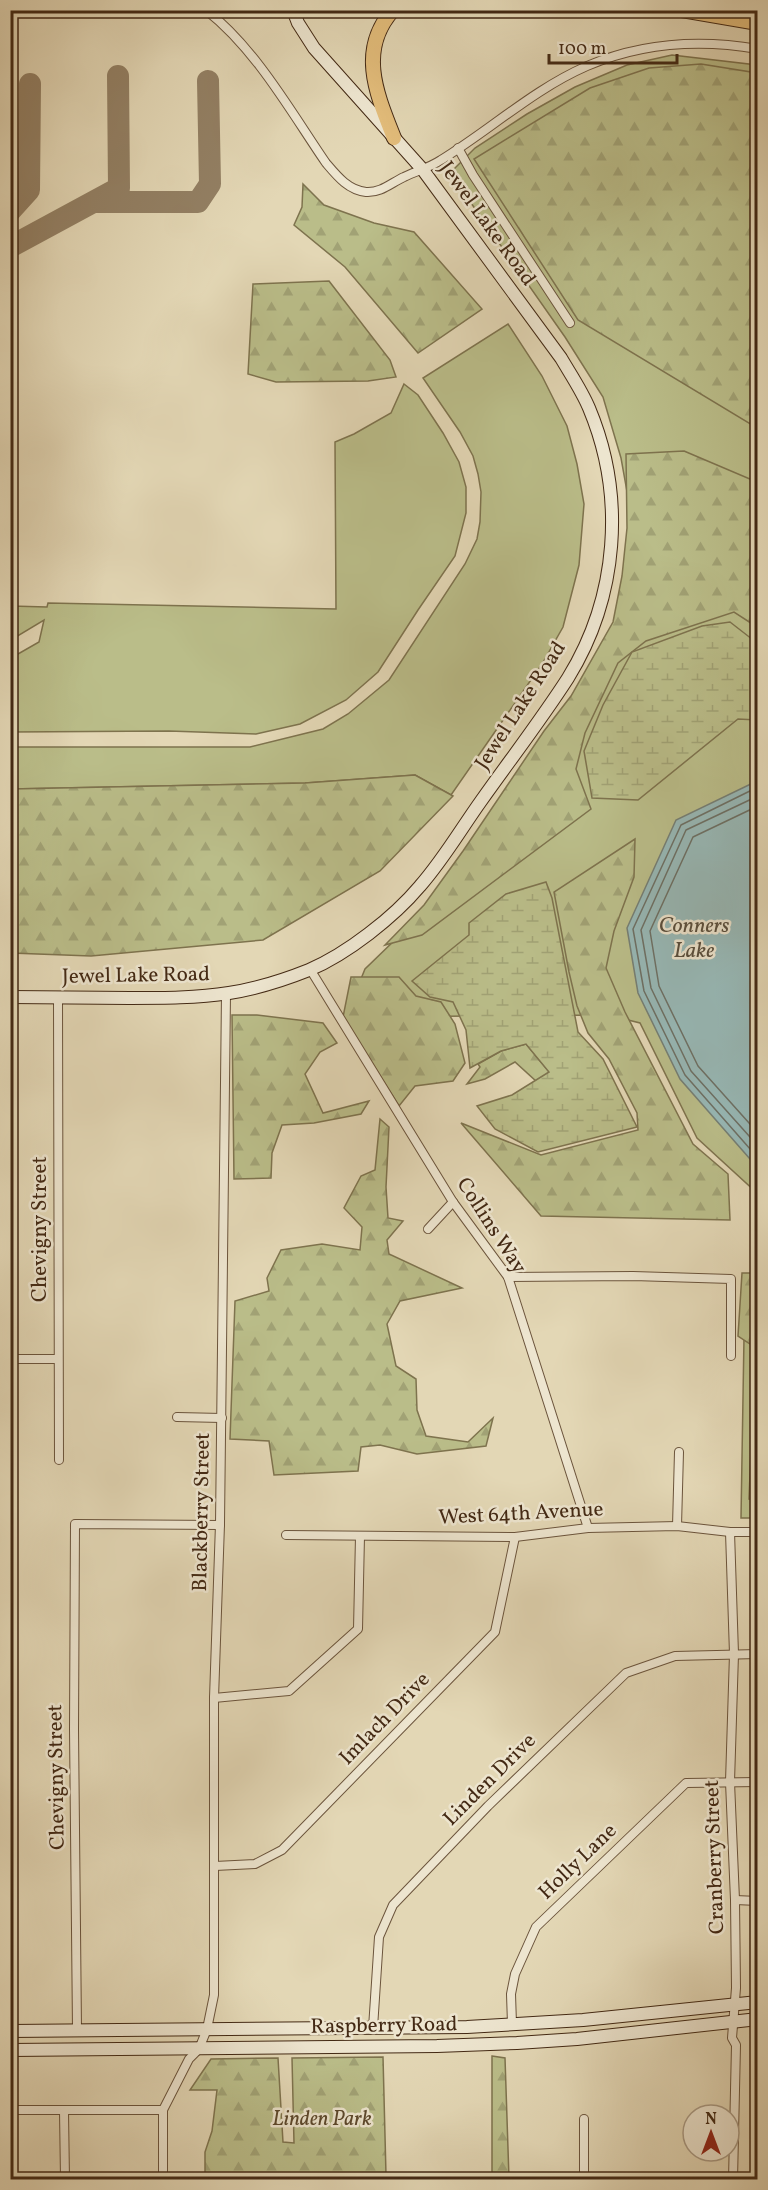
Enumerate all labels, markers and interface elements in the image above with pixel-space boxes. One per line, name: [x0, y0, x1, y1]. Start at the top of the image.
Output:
scale bar: [549, 27, 676, 65]
text: 100 m: [558, 37, 607, 62]
street label: Jewel Lake Road: [432, 156, 542, 292]
street label: Jewel Lake Road: [469, 636, 573, 776]
water label: Conners Lake: [659, 911, 729, 967]
street label: Jewel Lake Road: [62, 960, 210, 992]
street label: Chevigny Street: [26, 1156, 55, 1302]
street label: Collins Way: [449, 1172, 533, 1280]
street label: Blackberry Street: [186, 1432, 218, 1592]
street label: West 64th Avenue: [438, 1495, 604, 1533]
street label: Imlach Drive: [333, 1666, 437, 1772]
street label: Chevigny Street: [41, 1704, 73, 1850]
street label: Linden Drive: [437, 1727, 543, 1833]
street label: Cranberry Street: [698, 1779, 732, 1935]
street label: Holly Lane: [532, 1817, 624, 1907]
street label: Raspberry Road: [310, 2010, 458, 2042]
north arrow: [681, 2103, 741, 2163]
park label: Linden Park: [272, 2105, 372, 2134]
text: N: [705, 2109, 717, 2131]

